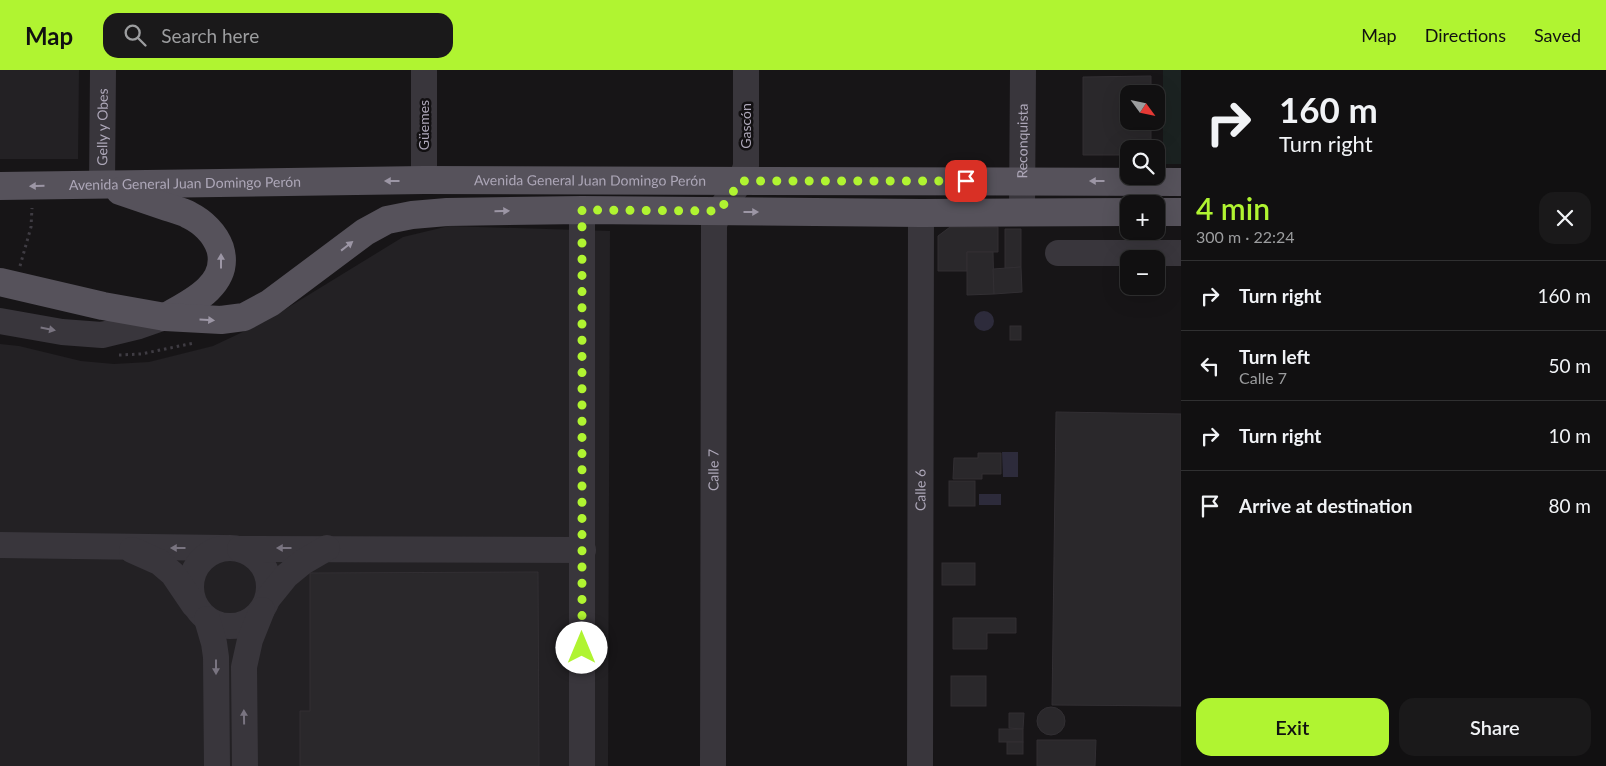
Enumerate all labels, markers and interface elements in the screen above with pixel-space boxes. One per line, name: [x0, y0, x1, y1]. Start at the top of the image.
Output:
search box: [103, 13, 453, 58]
text: Map: [25, 21, 73, 50]
icon: search: [121, 21, 149, 49]
text: Search here: [161, 24, 259, 47]
text: Map: [1361, 24, 1397, 46]
text: Directions: [1425, 24, 1506, 46]
text: Saved: [1534, 24, 1581, 46]
north arrow: [1120, 85, 1165, 130]
map controls: [1120, 85, 1165, 295]
street label: Gelly y Obes: [93, 88, 111, 166]
text: 160 m: [1279, 88, 1378, 130]
icon: right: [1196, 90, 1261, 155]
street label: Güemes: [415, 100, 432, 150]
street label: Gascón: [737, 103, 754, 149]
street label: Reconquista: [1013, 103, 1031, 179]
text: Turn right: [1279, 130, 1373, 157]
button: search: [1120, 140, 1165, 185]
pin: [945, 160, 987, 202]
icon: arrive: [952, 167, 980, 195]
street label: Avenida General Juan Domingo Perón: [474, 171, 706, 189]
street label: Avenida General Juan Domingo Perón: [69, 173, 301, 193]
one-way arrow: [384, 177, 400, 185]
one-way arrow: [1089, 177, 1105, 185]
one-way arrow: [29, 182, 45, 190]
text: 4 min: [1196, 190, 1270, 226]
button: close: [1539, 192, 1591, 244]
button: +: [1120, 195, 1165, 240]
one-way arrow: [494, 207, 510, 215]
one-way arrow: [744, 208, 760, 216]
text: 300 m · 22:24: [1196, 227, 1295, 246]
one-way arrow: [341, 241, 354, 251]
button: −: [1120, 250, 1165, 295]
one-way arrow: [217, 252, 225, 268]
icon: right: [1196, 282, 1224, 310]
text: Turn right: [1239, 284, 1321, 307]
text: 160 m: [1537, 284, 1591, 307]
one-way arrow: [200, 316, 216, 324]
one-way arrow: [40, 326, 56, 334]
text: Turn left: [1239, 345, 1310, 368]
icon: left: [1196, 352, 1224, 380]
text: 50 m: [1548, 354, 1591, 377]
text: Calle 7: [1239, 368, 1287, 387]
icon: right: [1196, 422, 1224, 450]
text: Turn right: [1239, 424, 1321, 447]
text: 10 m: [1548, 424, 1591, 447]
street label: Calle 7: [705, 449, 722, 491]
street label: Calle 6: [911, 469, 929, 511]
icon: arrive: [1196, 492, 1224, 520]
text: Arrive at destination: [1239, 494, 1412, 517]
text: 80 m: [1548, 494, 1591, 517]
one-way arrow: [170, 544, 186, 552]
one-way arrow: [275, 545, 291, 553]
position arrow: [555, 621, 607, 673]
one-way arrow: [212, 659, 220, 675]
button: Exit: [1196, 698, 1389, 756]
button: Share: [1399, 698, 1591, 756]
one-way arrow: [240, 709, 248, 725]

